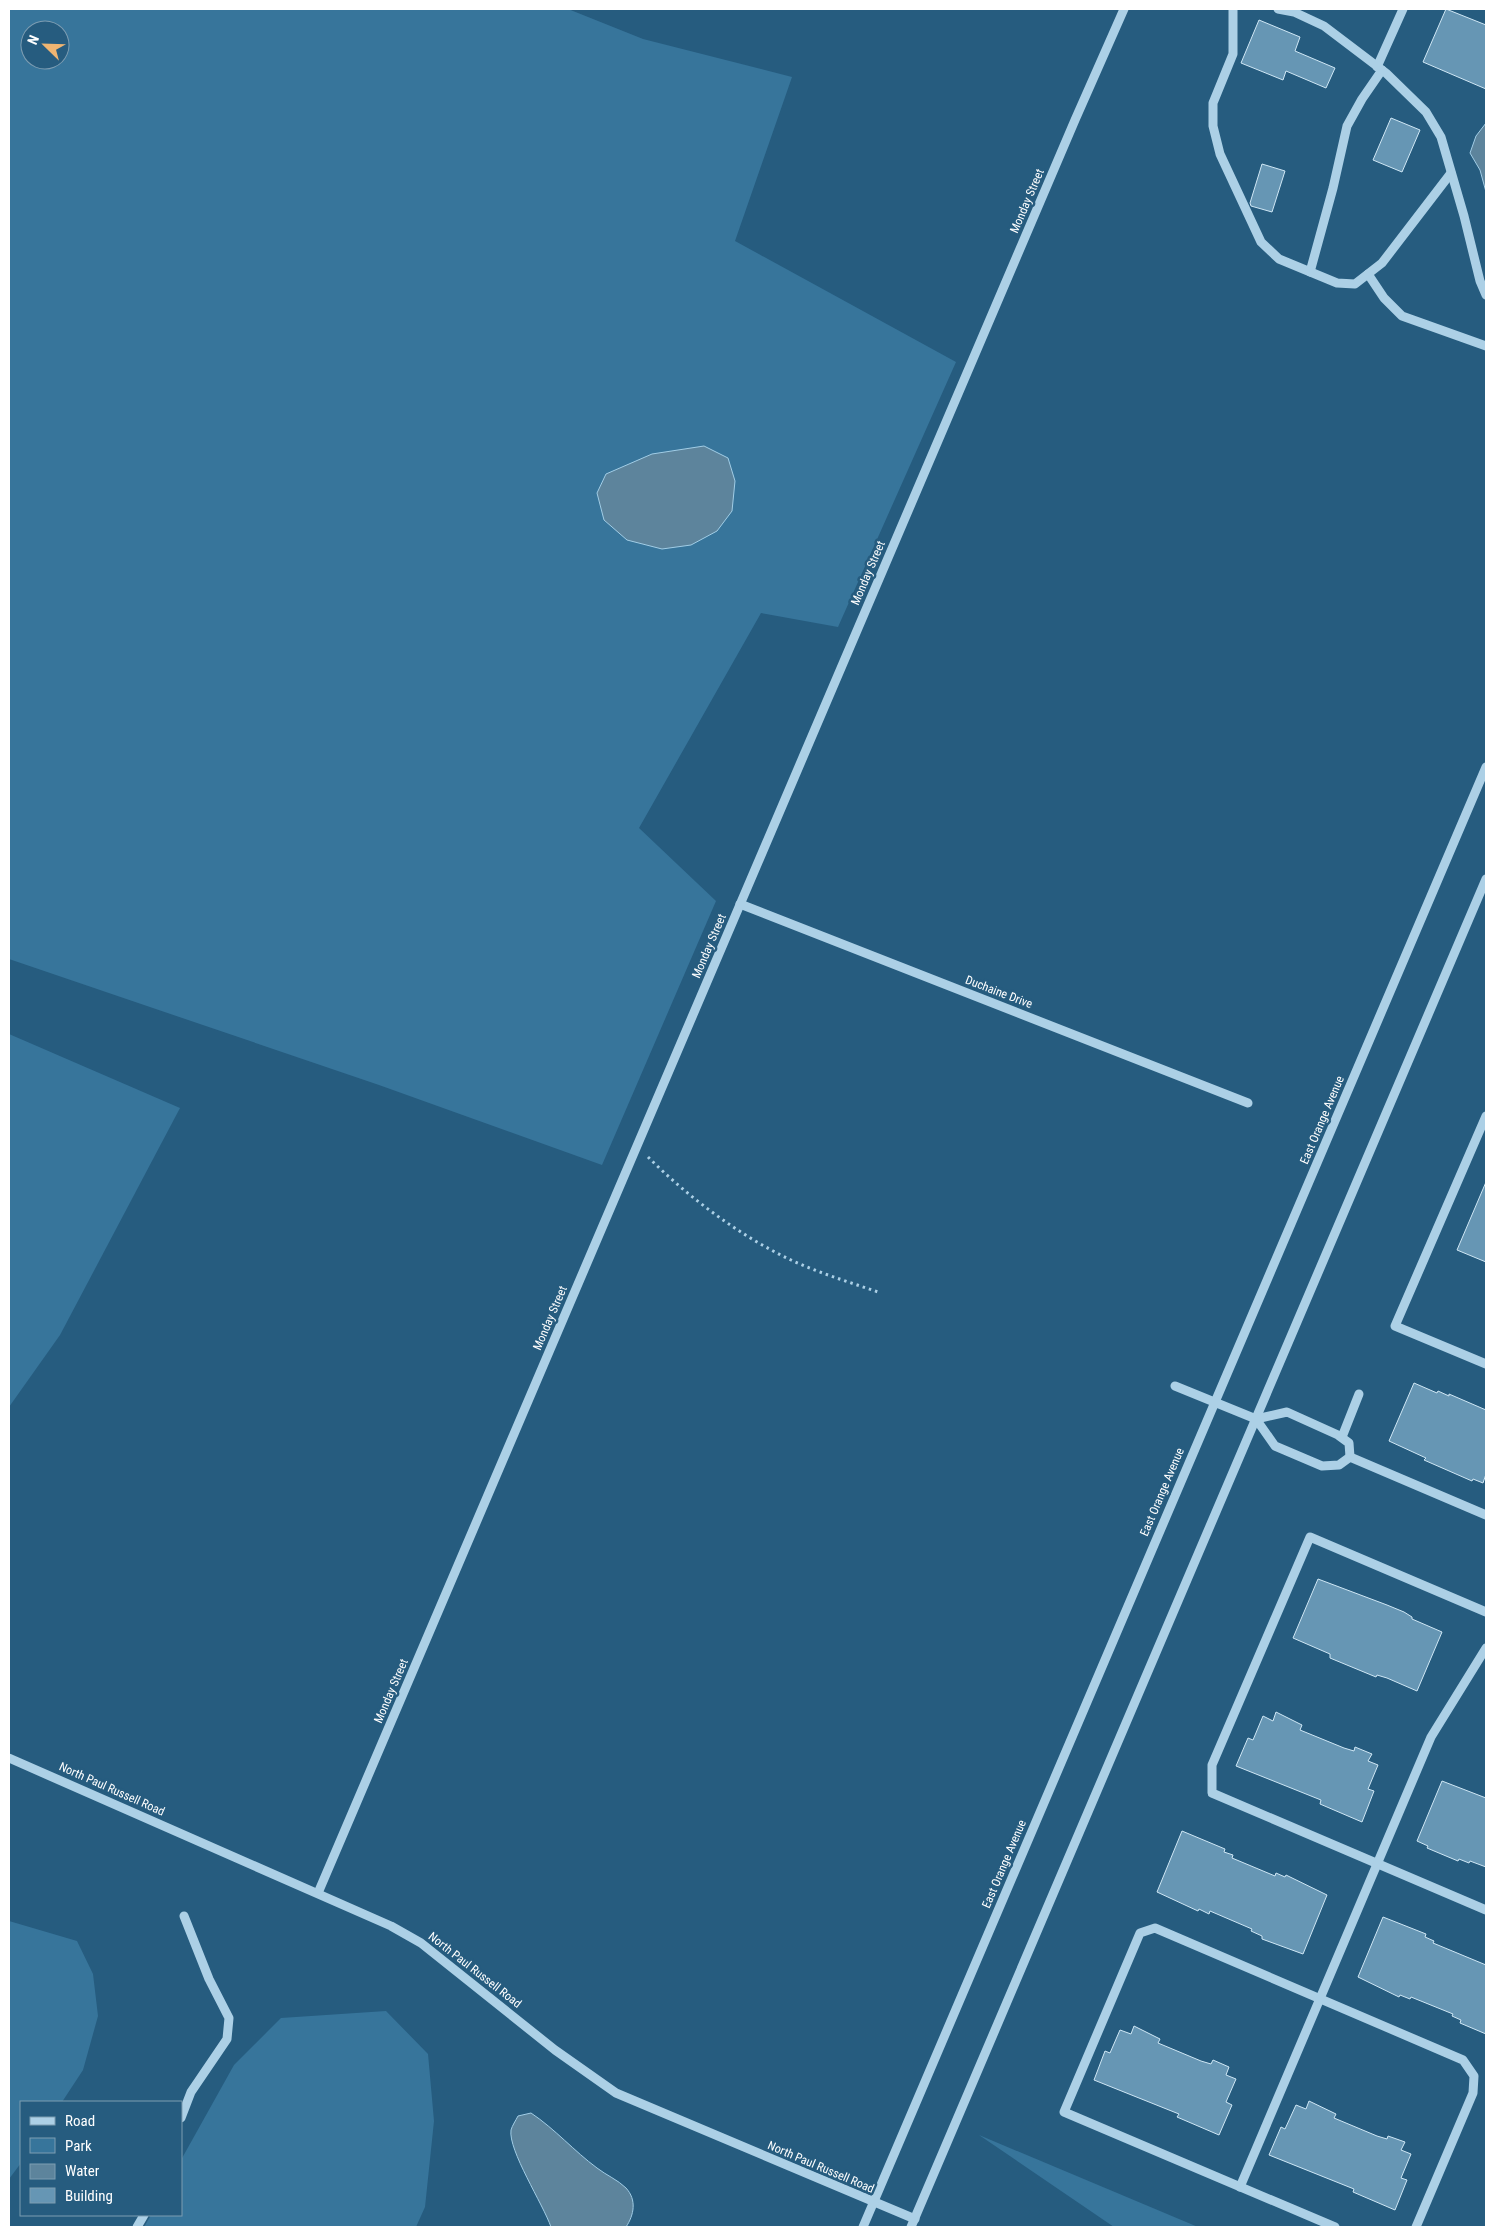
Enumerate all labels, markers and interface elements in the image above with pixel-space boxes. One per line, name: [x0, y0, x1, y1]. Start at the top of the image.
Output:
north arrow: [20, 20, 70, 70]
text: N: [24, 33, 42, 47]
street label: Monday Street: [1007, 166, 1047, 235]
street label: Monday Street: [848, 538, 888, 607]
street label: Monday Street: [689, 911, 729, 980]
street label: Duchaine Drive: [964, 973, 1035, 1011]
street label: East Orange Avenue: [1297, 1073, 1347, 1166]
street label: Monday Street: [530, 1283, 570, 1352]
street label: East Orange Avenue: [1137, 1445, 1187, 1538]
street label: Monday Street: [371, 1656, 411, 1725]
street label: North Paul Russell Road: [57, 1759, 167, 1819]
street label: East Orange Avenue: [979, 1817, 1029, 1910]
street label: North Paul Russell Road: [426, 1929, 524, 2011]
legend: [20, 2101, 182, 2216]
text: Road: [65, 2112, 95, 2130]
text: Park: [65, 2137, 92, 2155]
street label: North Paul Russell Road: [766, 2138, 876, 2196]
text: Water: [65, 2162, 100, 2180]
text: Building: [65, 2187, 113, 2205]

